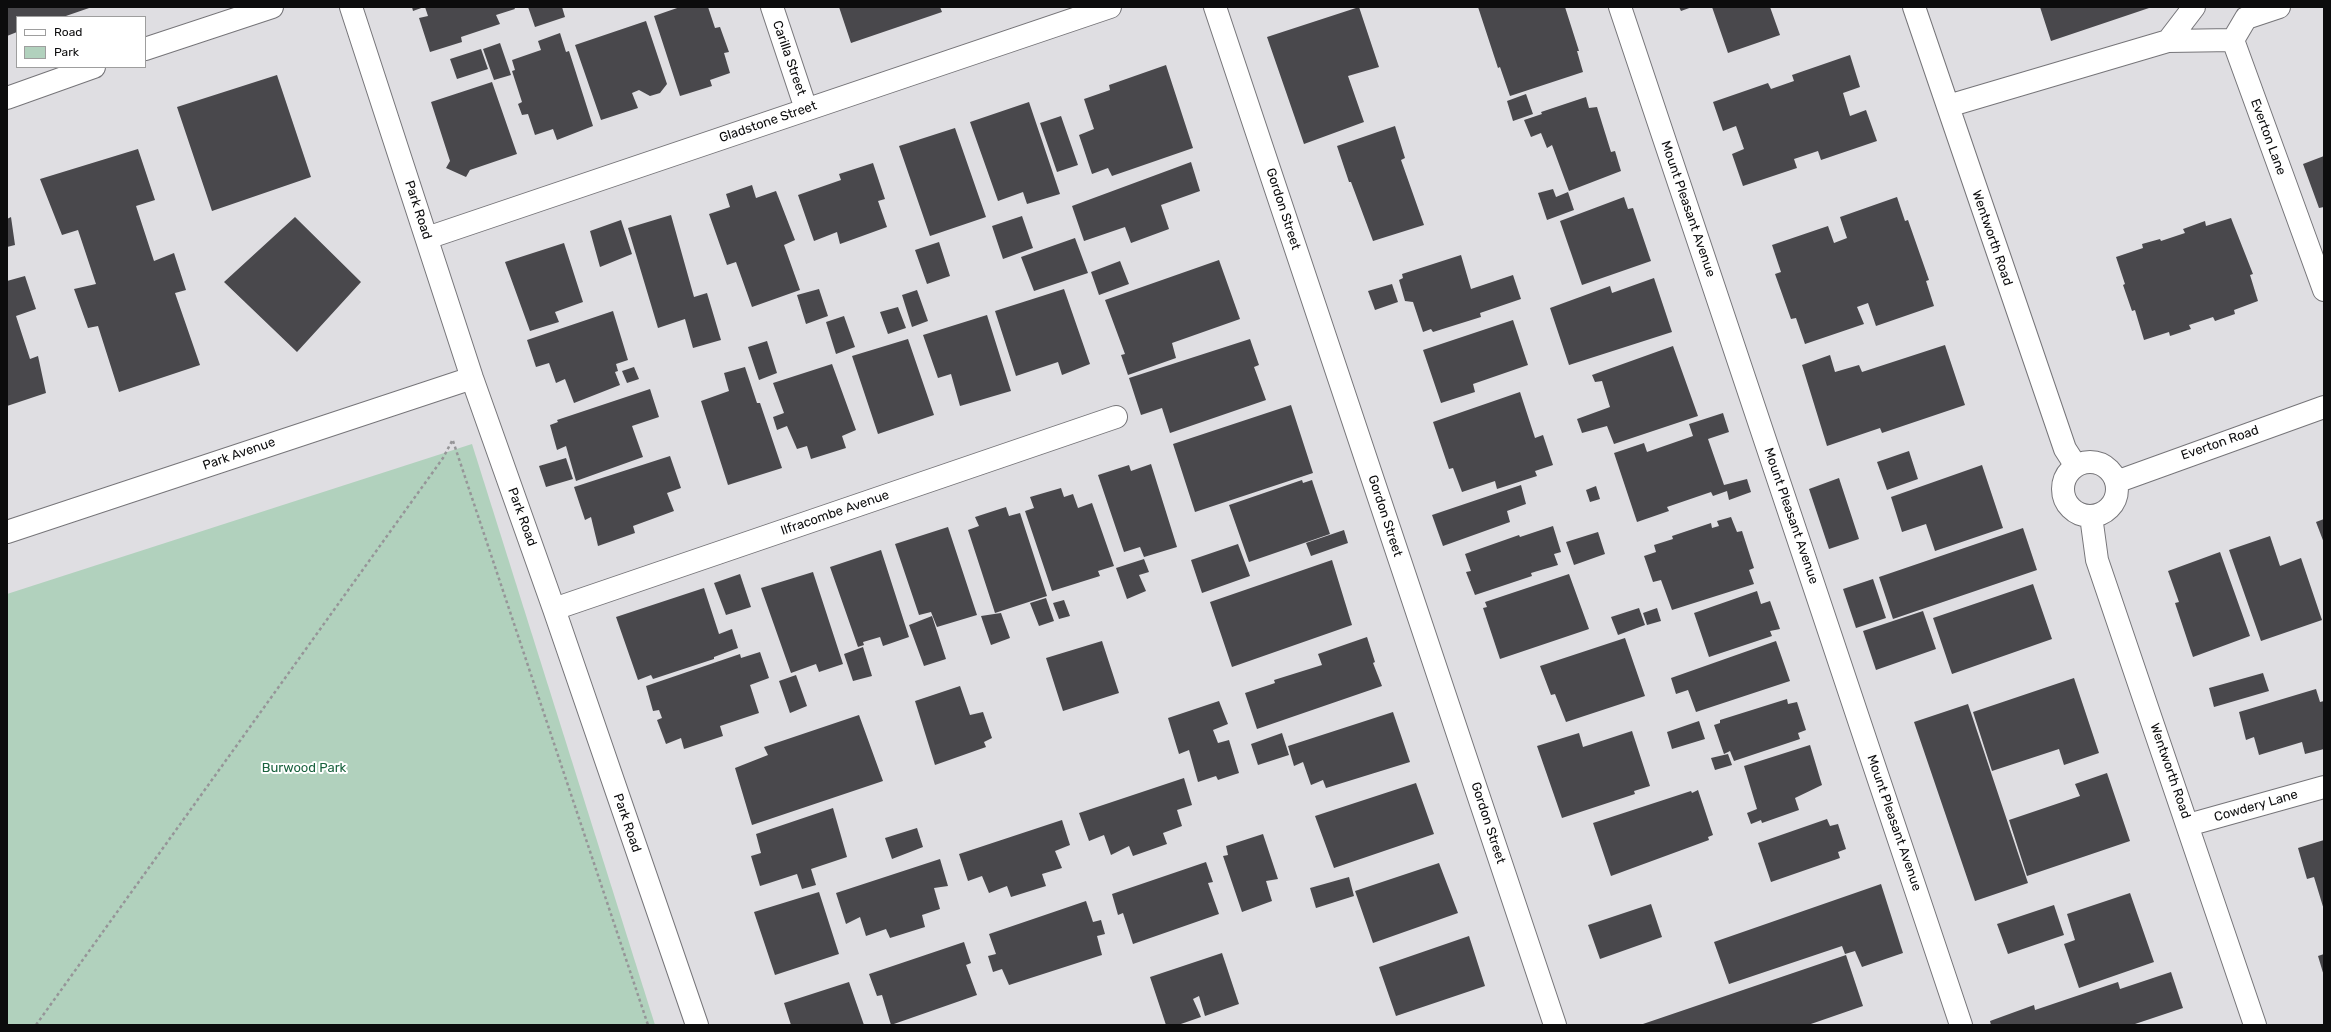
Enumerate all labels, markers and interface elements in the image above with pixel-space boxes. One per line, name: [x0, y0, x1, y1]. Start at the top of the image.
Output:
legend: [16, 16, 146, 68]
street label: Carilla Street: [769, 18, 809, 98]
text: Road: [54, 25, 82, 39]
text: Park: [54, 45, 79, 59]
street label: Everton Lane: [2247, 97, 2289, 177]
street label: Gladstone Street: [717, 98, 819, 146]
street label: Mount Pleasant Avenue: [1657, 139, 1719, 279]
street label: Gordon Street: [1262, 166, 1304, 252]
street label: Park Road: [401, 179, 435, 241]
street label: Wentworth Road: [1968, 188, 2016, 288]
street label: Everton Road: [2179, 422, 2261, 464]
street label: Park Avenue: [201, 434, 277, 474]
street label: Mount Pleasant Avenue: [1760, 446, 1822, 586]
street label: Gordon Street: [1364, 473, 1406, 559]
street label: Park Road: [504, 486, 540, 548]
street label: Ilfracombe Avenue: [779, 487, 891, 539]
street label: Wentworth Road: [2146, 721, 2194, 821]
street label: Mount Pleasant Avenue: [1863, 753, 1925, 893]
park label: Burwood Park: [262, 760, 346, 776]
street label: Gordon Street: [1467, 780, 1509, 866]
street label: Cowdery Lane: [2212, 787, 2300, 825]
street label: Park Road: [610, 792, 644, 854]

